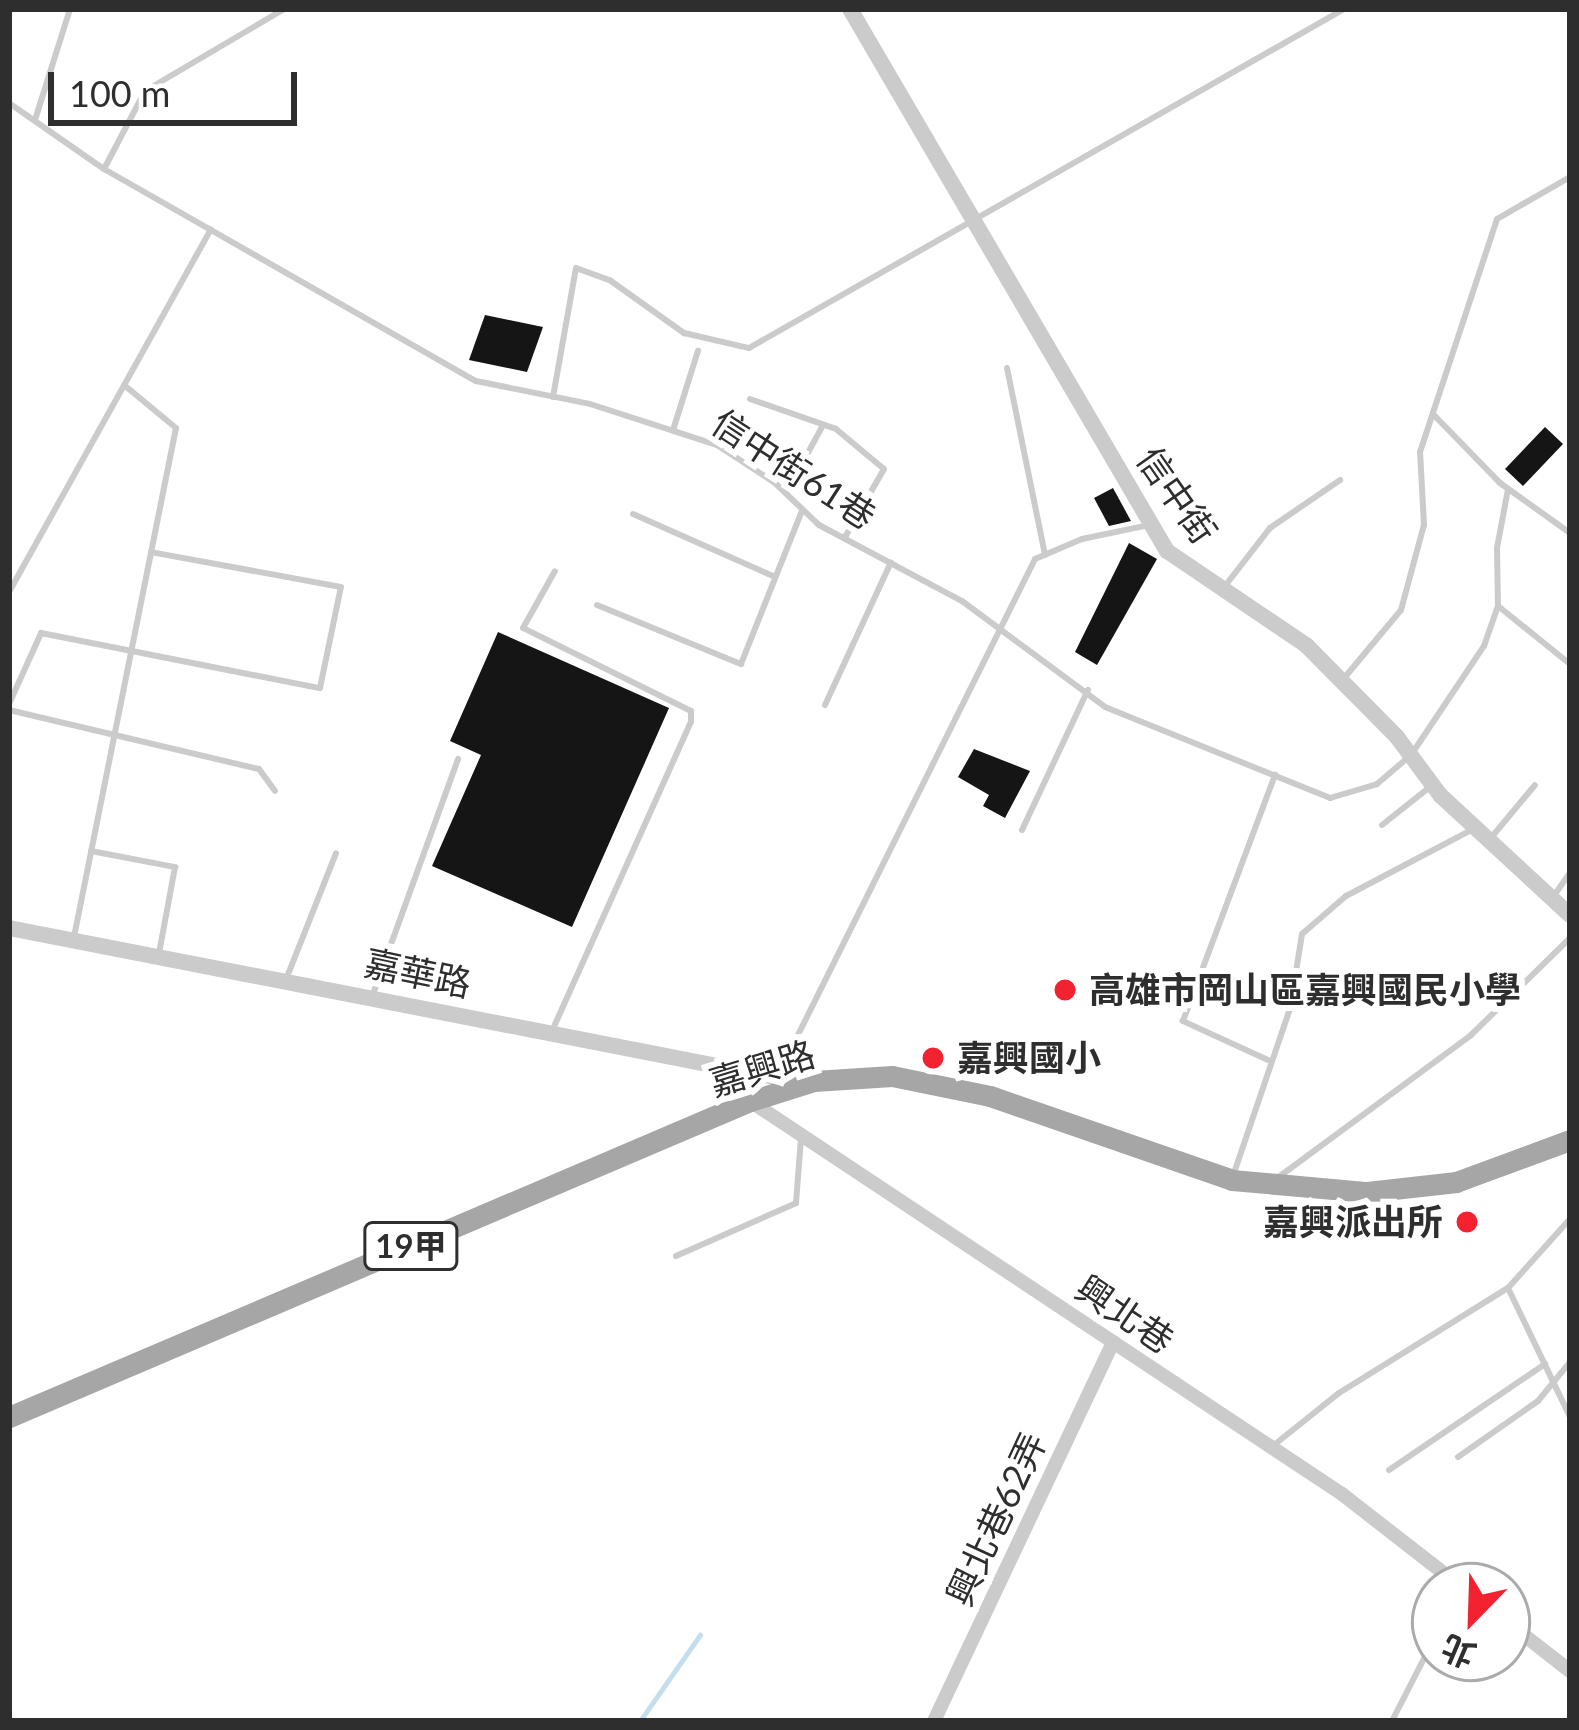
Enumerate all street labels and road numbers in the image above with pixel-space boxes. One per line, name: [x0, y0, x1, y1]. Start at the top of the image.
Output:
street label: 信中街61巷: [704, 400, 884, 538]
street label: 信中街: [1128, 438, 1226, 552]
street label: 嘉華路: [361, 941, 475, 1005]
street label: 嘉興路: [704, 1032, 820, 1104]
road number: 19甲: [363, 1219, 459, 1273]
street label: 興北巷: [1068, 1266, 1182, 1362]
street label: 興北巷62弄: [937, 1426, 1055, 1612]

